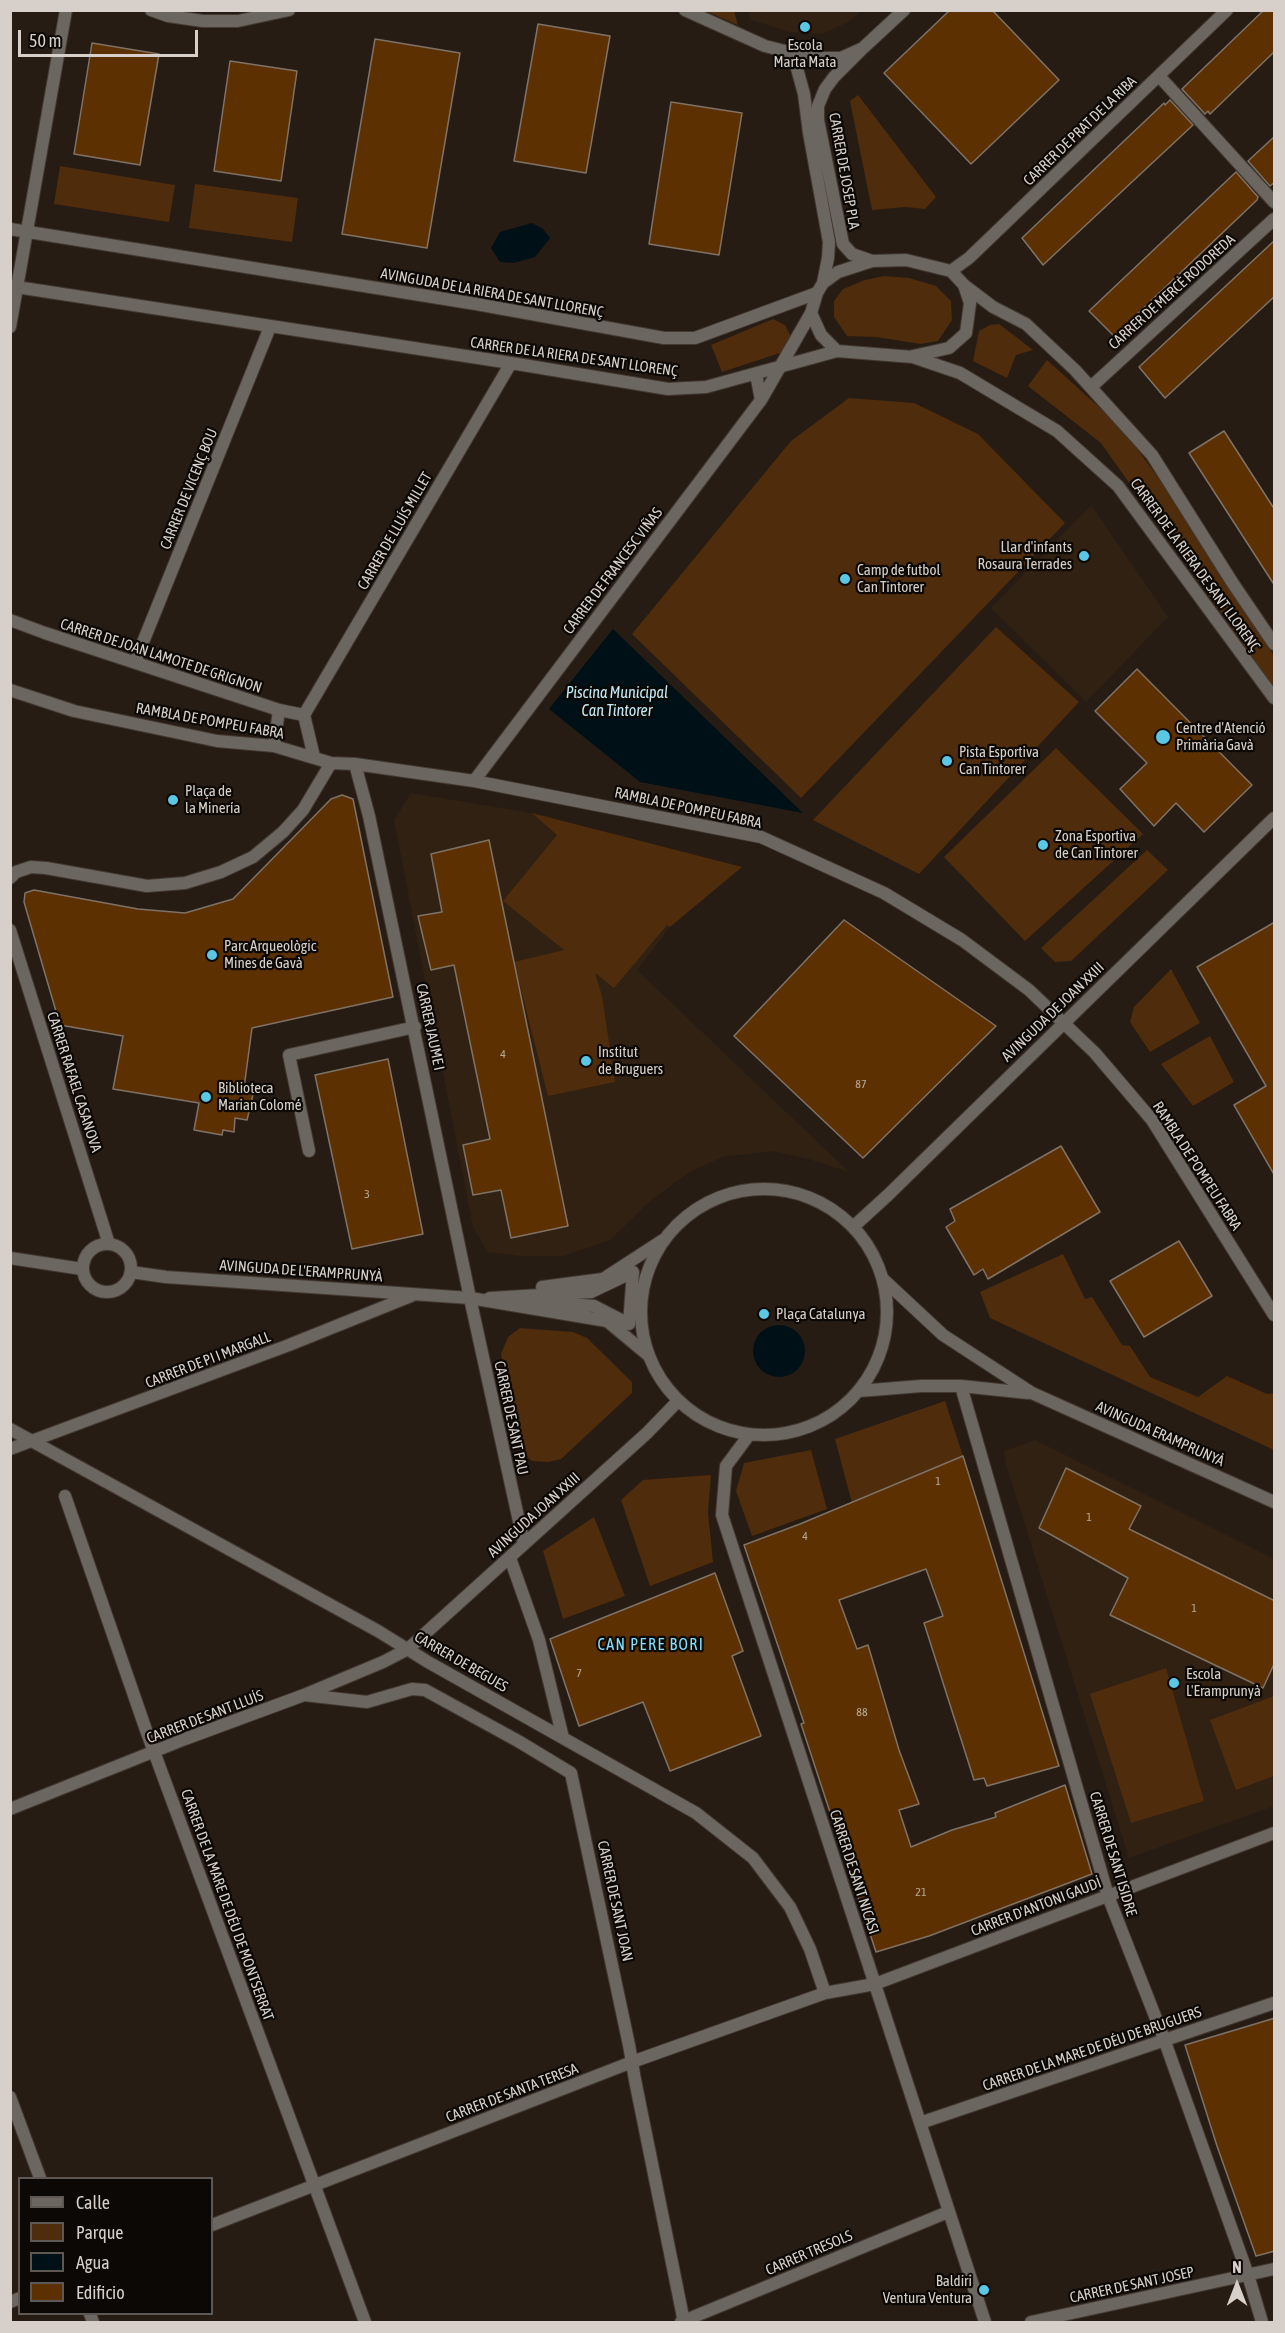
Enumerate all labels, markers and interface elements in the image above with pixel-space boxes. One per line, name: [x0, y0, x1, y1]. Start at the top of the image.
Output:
scale bar: [21, 18, 201, 56]
marker: Escola Marta Mata: [798, 20, 812, 34]
text: 50 m: [29, 30, 61, 51]
place label: Escola Marta Mata: [774, 36, 836, 71]
street label: CARRER DE PRAT DE LA RIBA: [1020, 72, 1140, 190]
street label: CARRER DE JOSEP PLA: [825, 111, 863, 231]
street label: CARRER DE MERCÈ RODOREDA: [1105, 231, 1239, 353]
street label: AVINGUDA DE LA RIERA DE SANT LLORENÇ: [379, 265, 605, 321]
street label: CARRER DE LA RIERA DE SANT LLORENÇ: [469, 334, 679, 380]
street label: CARRER DE VICENÇ BOU: [157, 426, 221, 552]
street label: CARRER DE LLUÍS MILLET: [354, 469, 436, 593]
street label: CARRER DE LA RIERA DE SANT LLORENÇ: [1126, 475, 1264, 655]
street label: CARRER DE FRANCESC VIÑAS: [560, 504, 666, 638]
place label: Llar d'infants Rosaura Terrades: [978, 538, 1072, 573]
marker: Llar d'infants Rosaura Terrades: [1077, 549, 1091, 563]
place label: Camp de futbol Can Tintorer: [857, 561, 941, 596]
marker: Camp de futbol Can Tintorer: [838, 572, 852, 586]
street label: CARRER DE JOAN LAMOTE DE GRIGNON: [58, 615, 264, 697]
water label: Piscina Municipal Can Tintorer: [566, 683, 668, 721]
street label: RAMBLA DE POMPEU FABRA: [135, 699, 285, 743]
place label: Centre d'Atenció Primària Gavà: [1176, 719, 1266, 754]
marker: Centre d'Atenció Primària Gavà: [1154, 728, 1172, 746]
place label: Pista Esportiva Can Tintorer: [959, 743, 1039, 778]
marker: Pista Esportiva Can Tintorer: [940, 754, 954, 768]
place label: Plaça de la Minería: [185, 782, 240, 817]
street label: RAMBLA DE POMPEU FABRA: [613, 784, 763, 832]
marker: Plaça de la Minería: [166, 793, 180, 807]
place label: Zona Esportiva de Can Tintorer: [1055, 827, 1138, 862]
marker: Zona Esportiva de Can Tintorer: [1036, 838, 1050, 852]
place label: Parc Arqueològic Mines de Gavà: [224, 937, 316, 972]
marker: Parc Arqueològic Mines de Gavà: [205, 948, 219, 962]
street label: AVINGUDA DE JOAN XXIII: [998, 959, 1108, 1065]
street label: CARRER JAUME I: [412, 982, 448, 1072]
street label: CARRER RAFAEL CASANOVA: [43, 1009, 105, 1155]
place label: Institut de Bruguers: [598, 1043, 663, 1078]
house number: 4: [500, 1047, 506, 1061]
marker: Institut de Bruguers: [579, 1054, 593, 1068]
house number: 87: [855, 1077, 867, 1091]
place label: Biblioteca Marian Colomé: [218, 1079, 301, 1114]
marker: Biblioteca Marian Colomé: [199, 1090, 213, 1104]
street label: RAMBLA DE POMPEU FABRA: [1149, 1098, 1245, 1234]
house number: 3: [364, 1187, 370, 1201]
street label: AVINGUDA DE L'ERAMPRUNYÀ: [219, 1256, 383, 1286]
place label: Plaça Catalunya: [776, 1305, 865, 1323]
marker: Plaça Catalunya: [757, 1307, 771, 1321]
street label: CARRER DE PI I MARGALL: [143, 1328, 273, 1392]
street label: CARRER DE SANT PAU: [490, 1359, 532, 1477]
street label: AVINGUDA ERAMPRUNYÀ: [1093, 1398, 1227, 1470]
street label: AVINGUDA JOAN XXIII: [484, 1469, 584, 1561]
house number: 1: [935, 1474, 941, 1488]
house number: 1: [1086, 1510, 1092, 1524]
house number: 4: [802, 1529, 808, 1543]
house number: 1: [1191, 1601, 1197, 1615]
street label: CARRER DE BEGUES: [411, 1628, 511, 1696]
district label: CAN PERE BORI: [598, 1635, 704, 1655]
place label: Escola L'Eramprunyà: [1186, 1665, 1261, 1700]
house number: 7: [576, 1666, 582, 1680]
marker: Escola L'Eramprunyà: [1167, 1676, 1181, 1690]
street label: CARRER DE SANT LLUÍS: [144, 1686, 266, 1748]
house number: 88: [856, 1705, 868, 1719]
street label: CARRER DE LA MARE DE DÉU DE MONTSERRAT: [177, 1787, 277, 2023]
street label: CARRER DE SANT ISIDRE: [1085, 1790, 1141, 1918]
street label: CARRER DE SANT NICASI: [825, 1807, 883, 1937]
street label: CARRER DE SANT JOAN: [593, 1839, 637, 1963]
street label: CARRER D'ANTONI GAUDÍ: [968, 1874, 1104, 1940]
house number: 21: [915, 1885, 927, 1899]
street label: CARRER DE LA MARE DE DÉU DE BRUGUERS: [980, 2003, 1204, 2095]
street label: CARRER DE SANTA TERESA: [443, 2059, 581, 2127]
legend: [18, 2177, 213, 2315]
text: Calle: [76, 2192, 110, 2213]
text: Parque: [76, 2222, 124, 2243]
street label: CARRER TRESOLS: [763, 2227, 855, 2279]
text: Agua: [76, 2252, 110, 2273]
north arrow: [1207, 2255, 1267, 2315]
text: N: [1232, 2258, 1242, 2276]
street label: CARRER DE SANT JOSEP: [1068, 2263, 1196, 2307]
place label: Baldiri Ventura Ventura: [883, 2272, 972, 2307]
text: Edificio: [76, 2282, 125, 2303]
marker: Baldiri Ventura Ventura: [977, 2283, 991, 2297]

